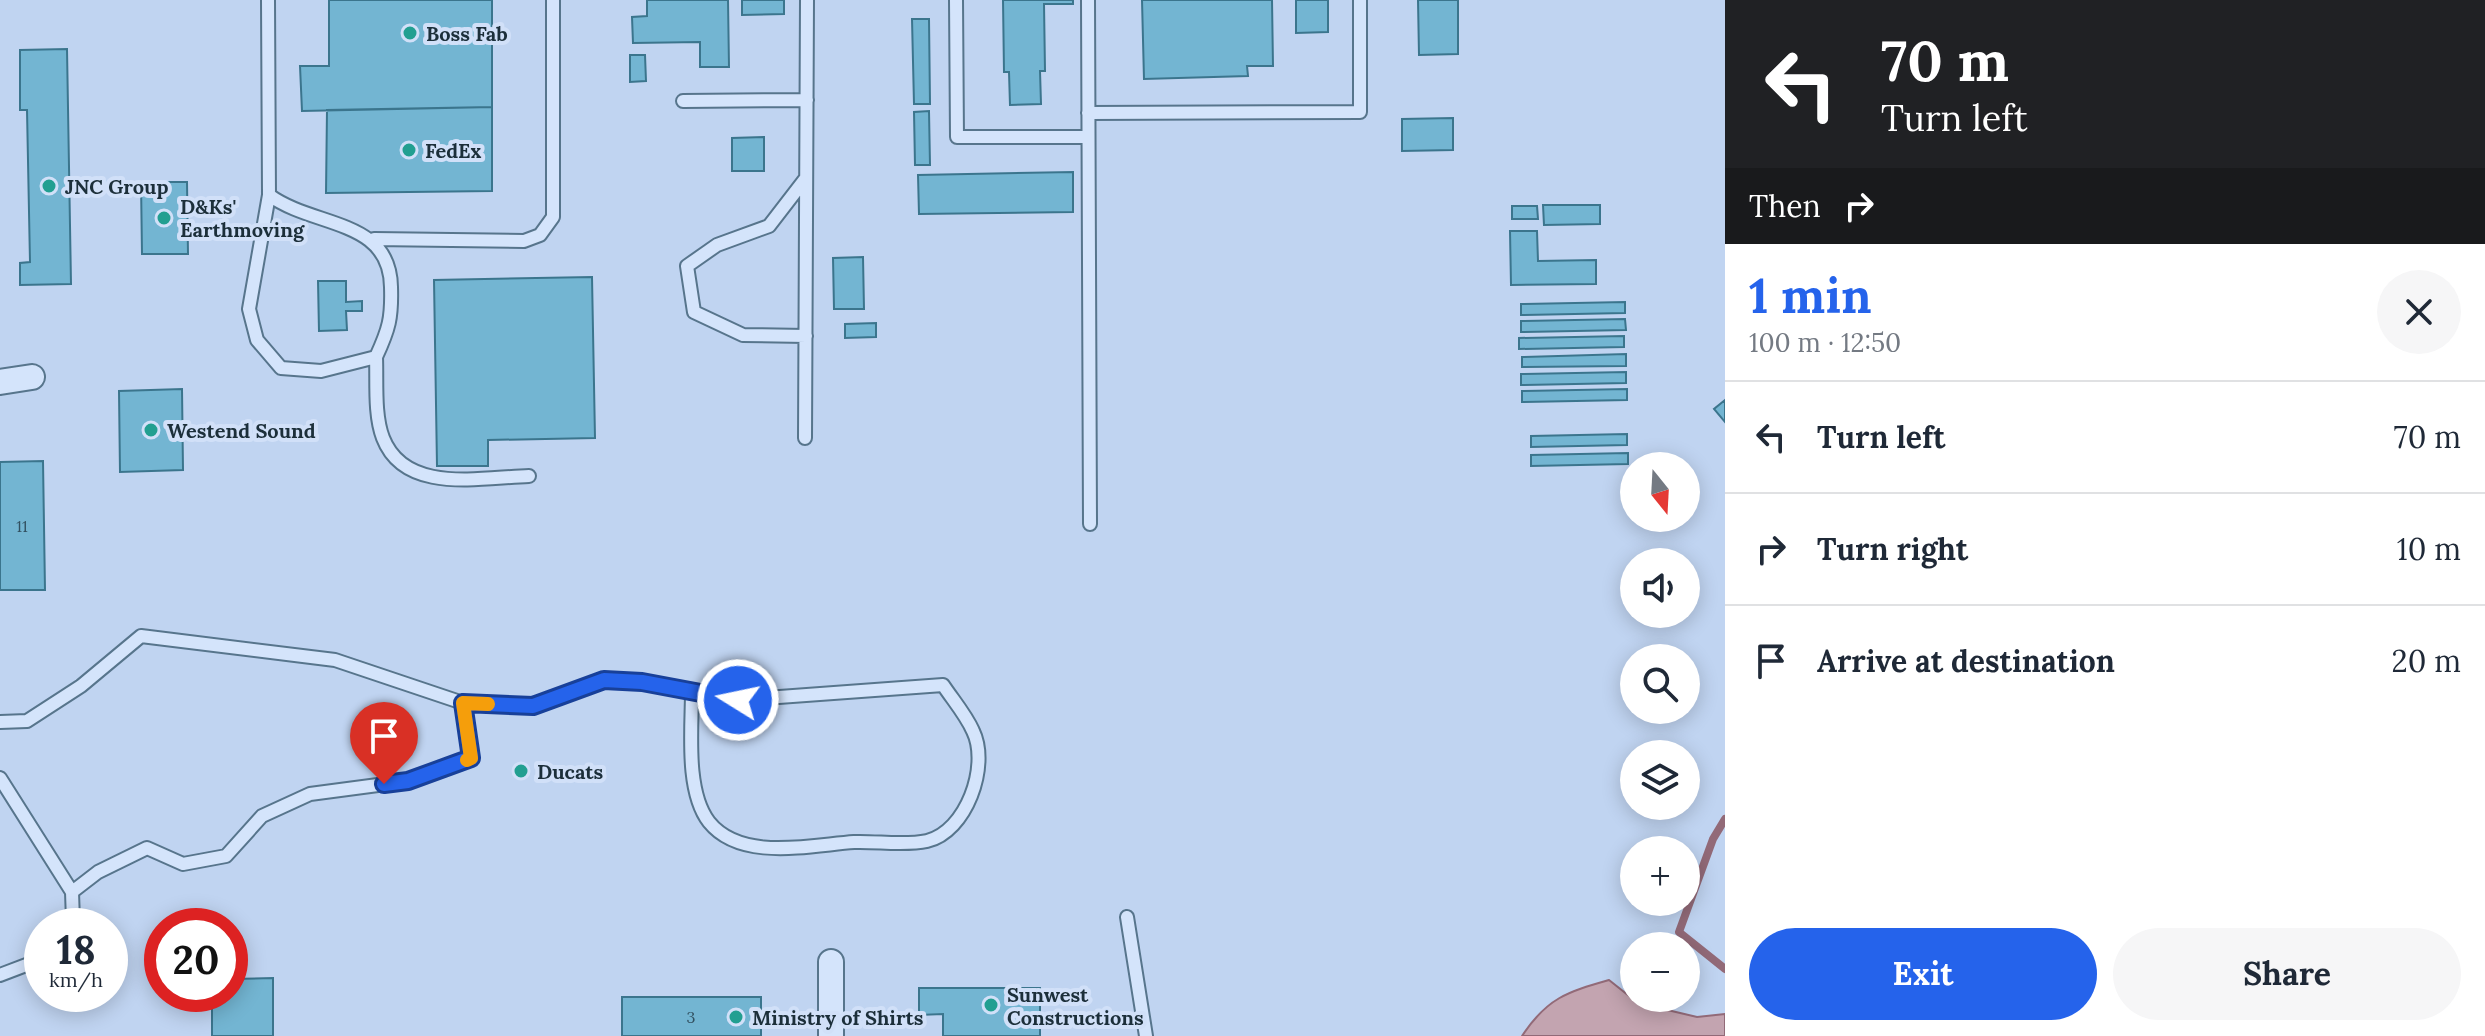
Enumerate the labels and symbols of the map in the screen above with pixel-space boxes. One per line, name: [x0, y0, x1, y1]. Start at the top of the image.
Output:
place label: Boss Fab: [426, 21, 508, 46]
marker: Boss Fab: [401, 24, 419, 42]
place label: FedEx: [425, 138, 482, 163]
marker: FedEx: [400, 141, 418, 159]
place label: JNC Group: [65, 174, 168, 199]
marker: JNC Group: [40, 177, 58, 195]
place label: D&Ks' Earthmoving: [180, 194, 305, 242]
marker: D&Ks' Earthmoving: [155, 209, 173, 227]
place label: Westend Sound: [167, 418, 316, 443]
marker: Westend Sound: [142, 421, 160, 439]
north arrow: [1620, 452, 1700, 532]
house number: 11: [16, 516, 28, 536]
position arrow: [696, 658, 780, 742]
pin: [350, 702, 418, 784]
place label: Ducats: [537, 759, 604, 784]
marker: Ducats: [512, 762, 530, 780]
speed limit sign: 20: [144, 908, 248, 1012]
place label: Sunwest Constructions: [1007, 982, 1144, 1030]
marker: Sunwest Constructions: [982, 996, 1000, 1014]
place label: Ministry of Shirts: [752, 1005, 924, 1030]
house number: 3: [687, 1007, 696, 1027]
marker: Ministry of Shirts: [727, 1008, 745, 1026]

